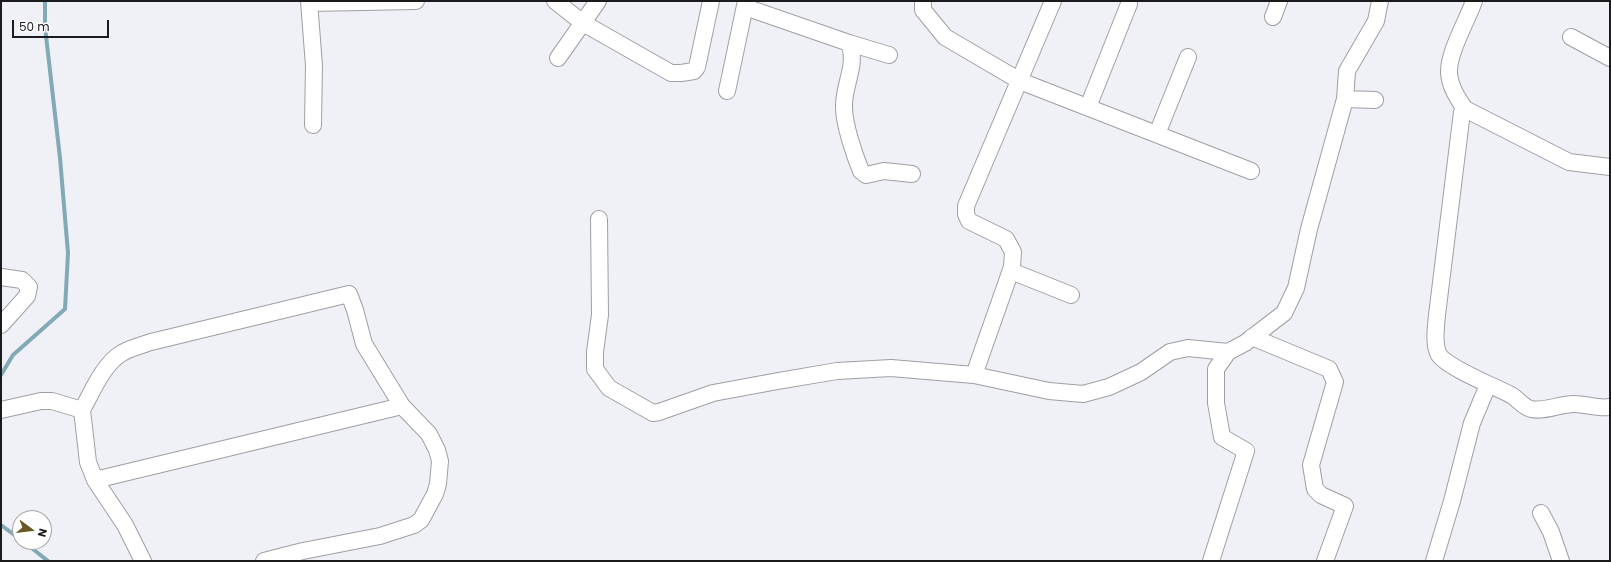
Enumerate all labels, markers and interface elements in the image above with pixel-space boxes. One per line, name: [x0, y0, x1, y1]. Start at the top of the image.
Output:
scale bar: [14, 12, 111, 38]
text: 50 m: [19, 18, 50, 35]
north arrow: [12, 510, 52, 550]
text: N: [34, 527, 51, 539]

